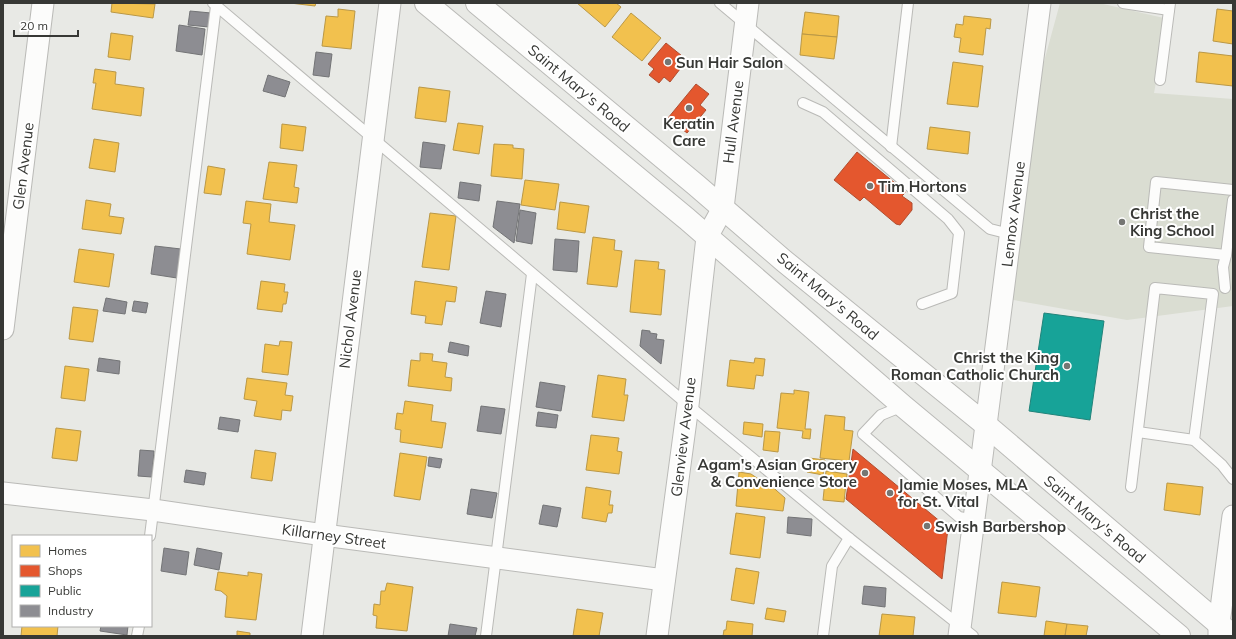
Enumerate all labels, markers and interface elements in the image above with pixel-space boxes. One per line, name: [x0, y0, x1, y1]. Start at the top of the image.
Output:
scale bar: [14, 12, 78, 38]
text: 20 m: [20, 18, 48, 33]
street label: Saint Mary's Road: [524, 40, 634, 136]
place label: Sun Hair Salon: [676, 53, 783, 72]
marker: Sun Hair Salon: [663, 57, 673, 67]
street label: Hull Avenue: [718, 79, 748, 165]
marker: Keratin Care: [684, 103, 694, 113]
place label: Keratin Care: [663, 114, 715, 150]
street label: Glen Avenue: [8, 121, 38, 211]
street label: Lennox Avenue: [997, 160, 1029, 268]
place label: Tim Hortons: [878, 177, 967, 196]
marker: Tim Hortons: [865, 181, 875, 191]
place label: Christ the King School: [1130, 204, 1214, 240]
marker: Christ the King School: [1117, 217, 1127, 227]
street label: Saint Mary's Road: [773, 248, 883, 344]
street label: Nichol Avenue: [335, 269, 365, 369]
place label: Christ the King Roman Catholic Church: [891, 348, 1059, 384]
marker: Christ the King Roman Catholic Church: [1062, 361, 1072, 371]
street label: Glenview Avenue: [666, 376, 700, 498]
place label: Agam's Asian Grocery & Convenience Store: [698, 455, 858, 491]
marker: Agam's Asian Grocery & Convenience Store: [860, 468, 870, 478]
street label: Saint Mary's Road: [1040, 471, 1150, 567]
place label: Jamie Moses, MLA for St. Vital: [898, 475, 1029, 511]
marker: Jamie Moses, MLA for St. Vital: [885, 488, 895, 498]
place label: Swish Barbershop: [935, 517, 1066, 536]
street label: Killarney Street: [281, 519, 387, 553]
marker: Swish Barbershop: [922, 521, 932, 531]
legend: [12, 535, 152, 627]
text: Homes: [48, 543, 87, 558]
text: Shops: [48, 563, 83, 578]
text: Public: [48, 583, 82, 598]
text: Industry: [48, 603, 94, 618]

